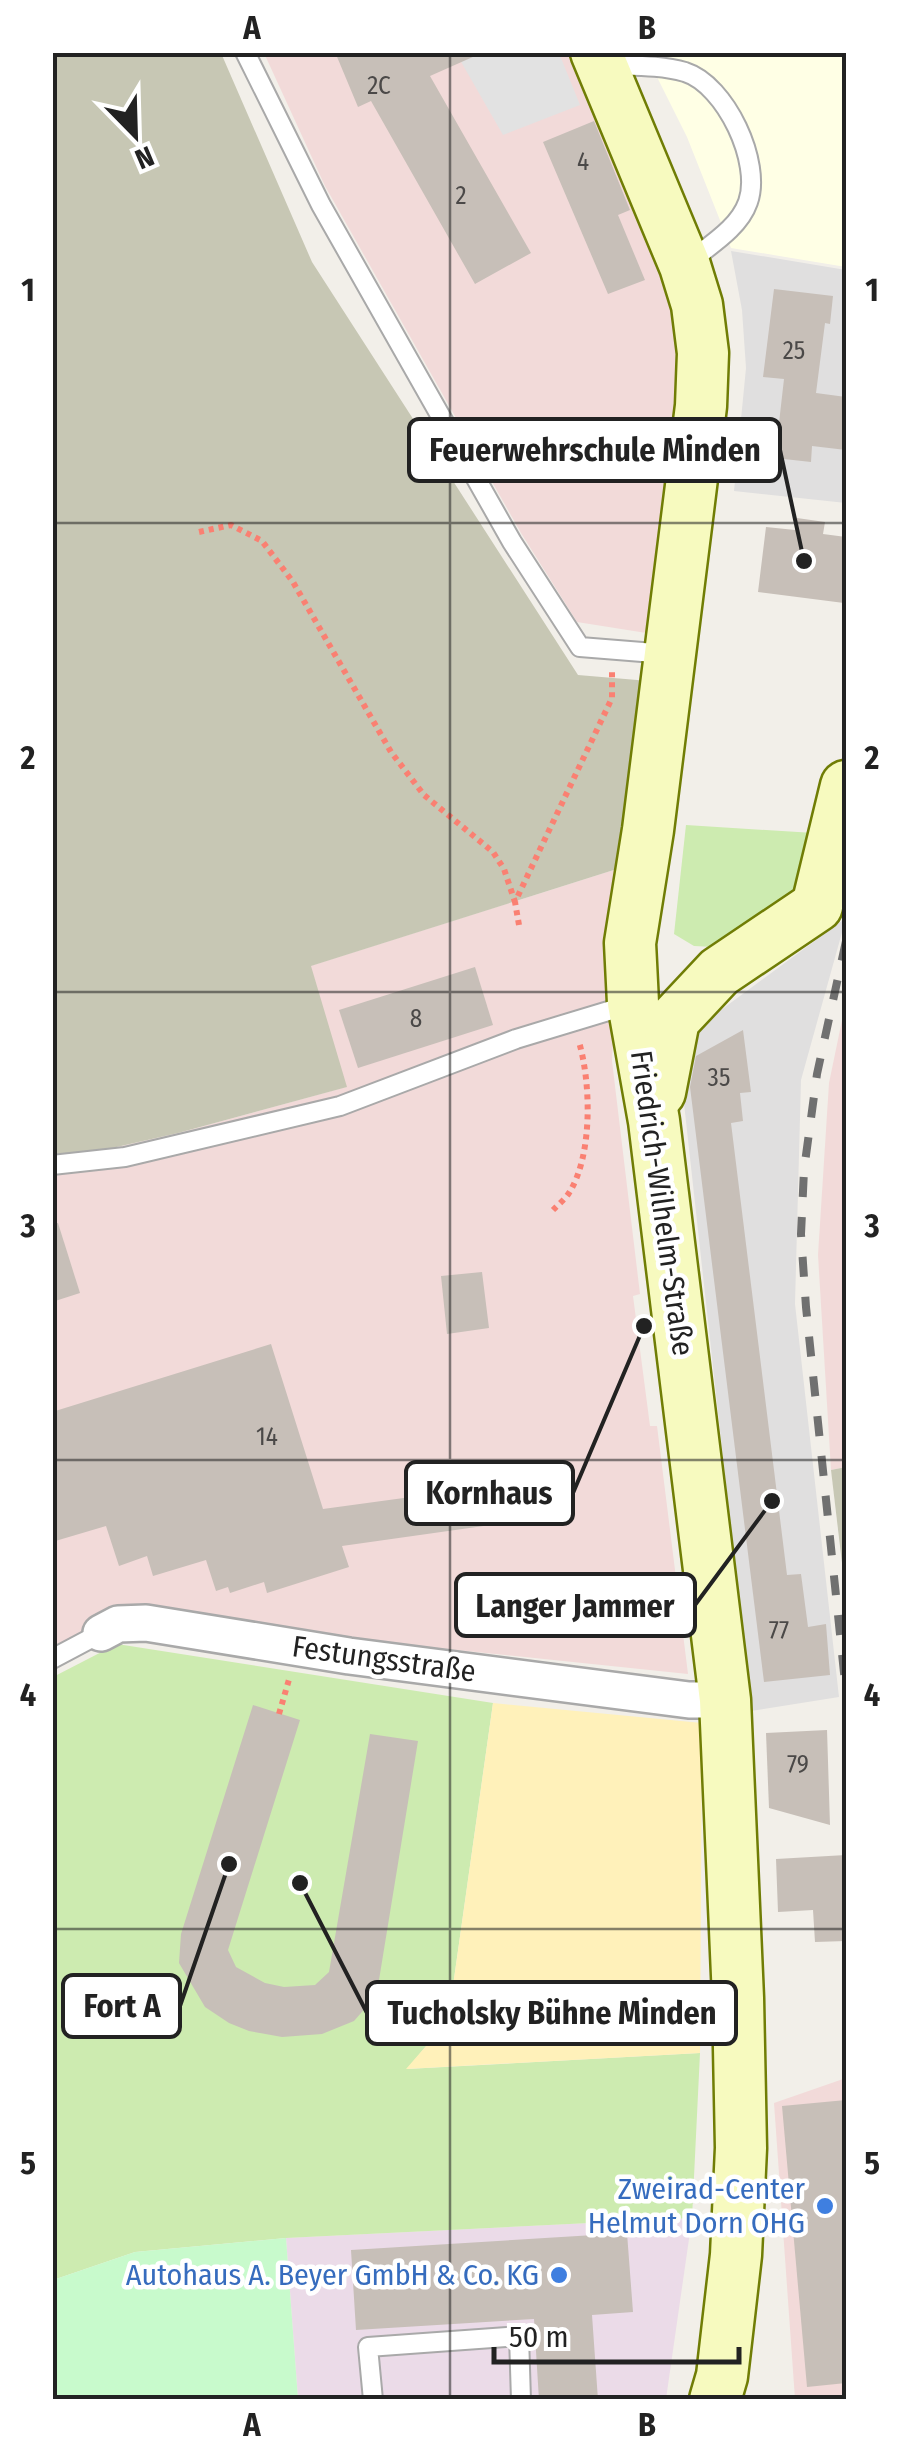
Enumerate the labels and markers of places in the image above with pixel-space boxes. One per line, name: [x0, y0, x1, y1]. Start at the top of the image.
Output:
callout: Feuerwehrschule Minden: [409, 419, 780, 481]
callout: Kornhaus: [406, 1462, 573, 1524]
callout: Langer Jammer: [456, 1574, 695, 1636]
callout: Fort A: [63, 1975, 180, 2037]
callout: Tucholsky Bühne Minden: [367, 1982, 736, 2044]
place label: Zweirad-Center Helmut Dorn OHG: [588, 2171, 806, 2241]
marker: Zweirad-Center Helmut Dorn OHG: [814, 2195, 836, 2217]
place label: Autohaus A. Beyer GmbH & Co. KG: [126, 2257, 539, 2293]
marker: Autohaus A. Beyer GmbH & Co. KG: [548, 2264, 570, 2286]

